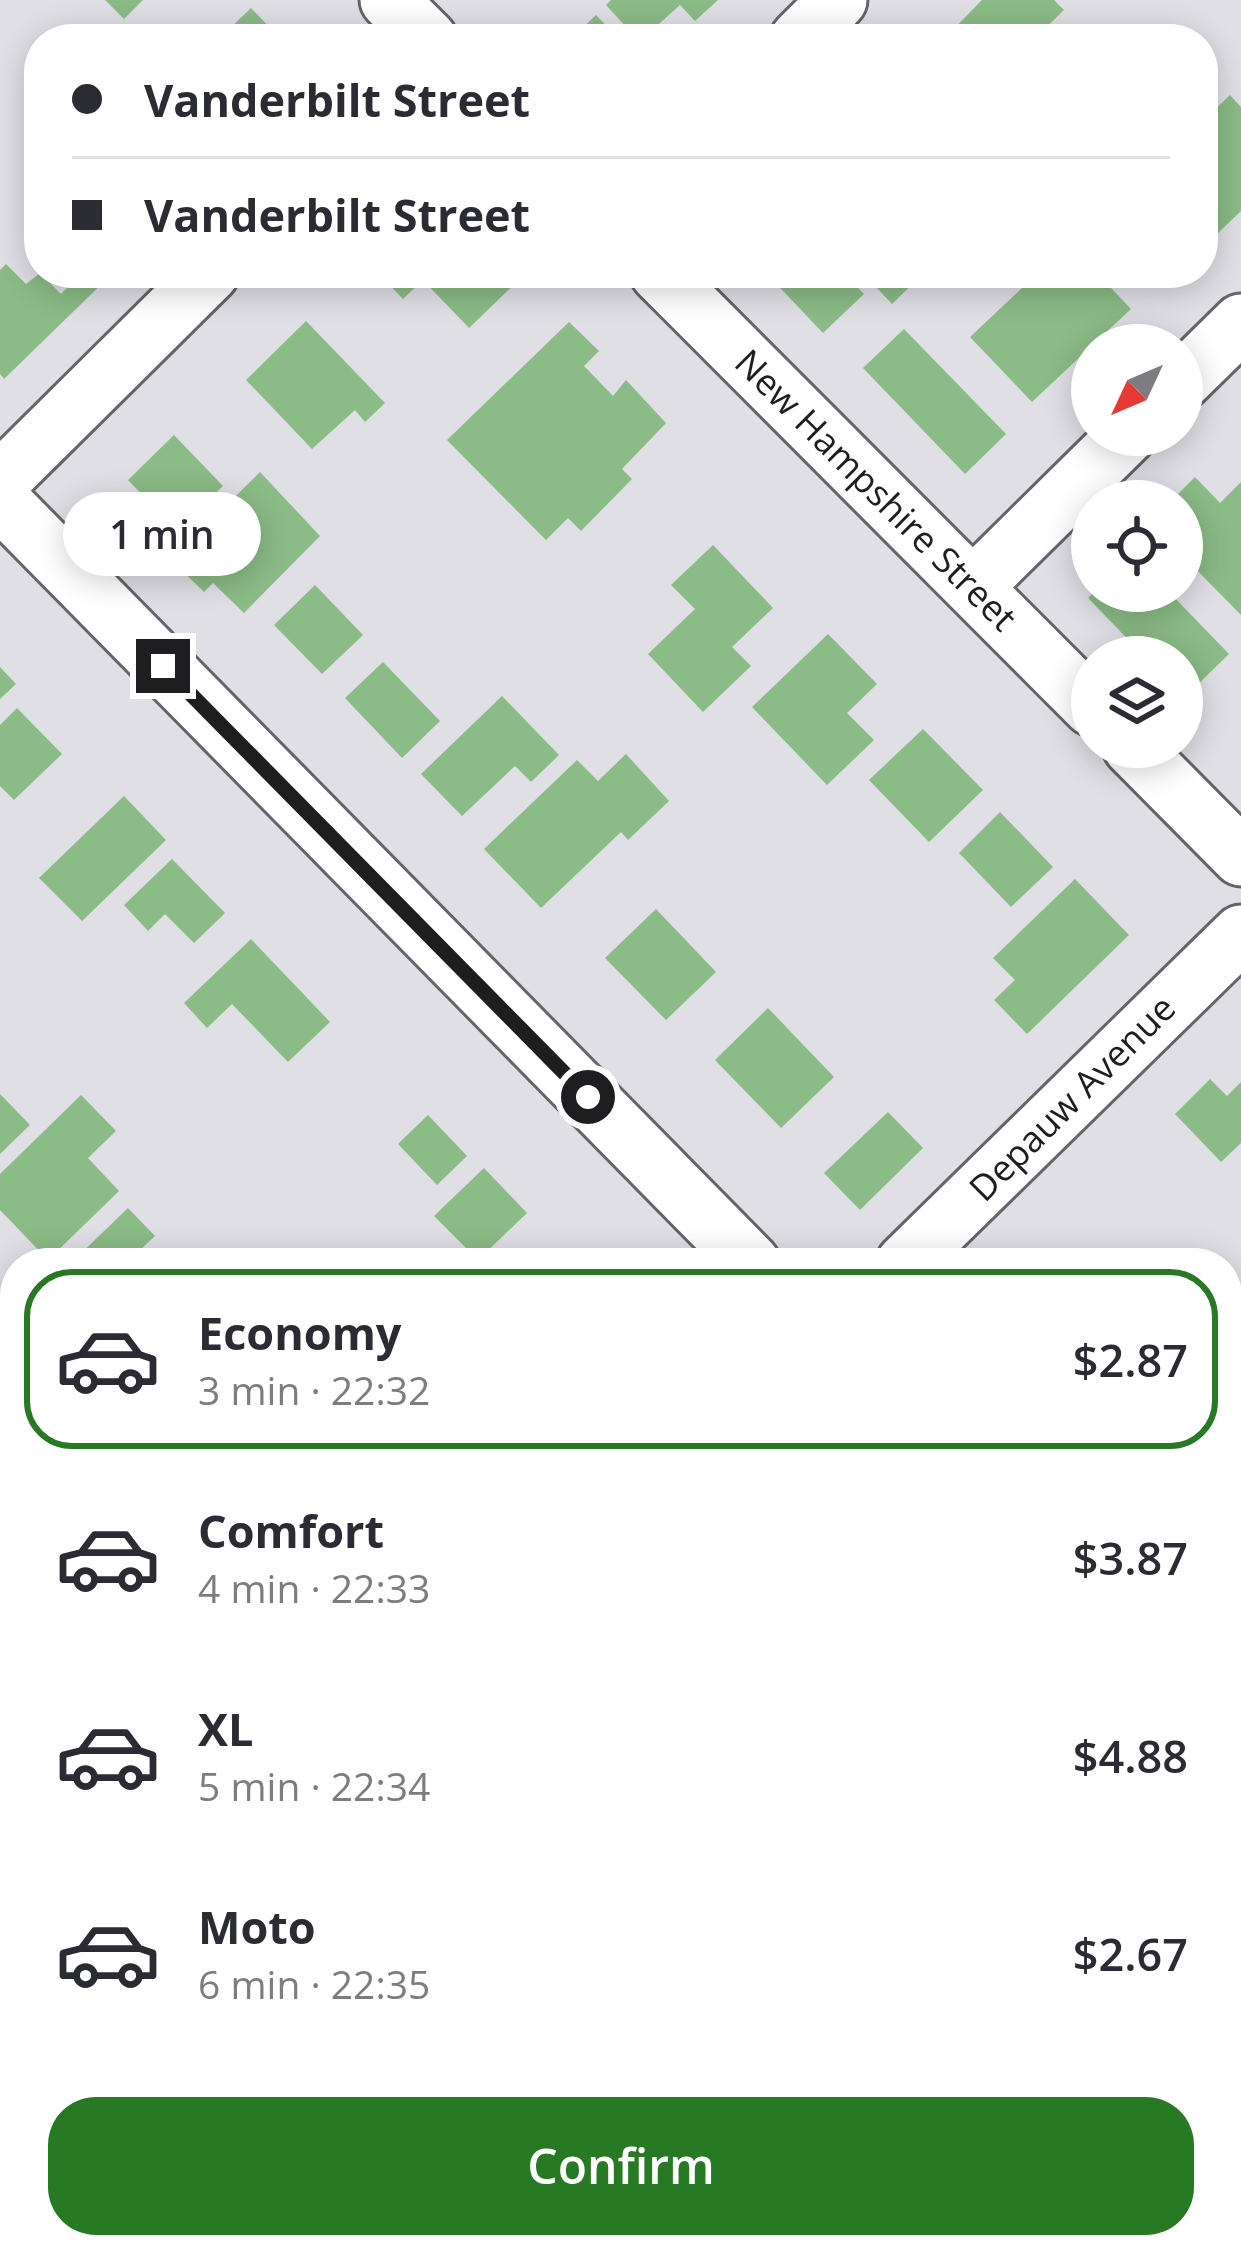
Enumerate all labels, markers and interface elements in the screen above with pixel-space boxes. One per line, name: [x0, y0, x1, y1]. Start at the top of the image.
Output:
text: Vanderbilt Street: [144, 69, 530, 130]
text: Vanderbilt Street: [144, 184, 530, 245]
north arrow: [1071, 324, 1203, 456]
map controls: [1071, 324, 1203, 768]
street label: New Hampshire Street: [725, 338, 1028, 641]
button: locate: [1071, 480, 1203, 612]
callout: 1 min: [64, 492, 262, 576]
text: 1 min: [109, 507, 215, 560]
button: layers: [1071, 636, 1203, 768]
route end: [136, 639, 190, 693]
street label: Depauw Avenue: [958, 984, 1186, 1212]
route start: [561, 1070, 615, 1124]
text: Economy: [198, 1302, 401, 1363]
icon: car: [54, 1305, 162, 1413]
text: $2.87: [1073, 1329, 1188, 1390]
text: 3 min · 22:32: [198, 1363, 430, 1416]
text: Comfort: [198, 1500, 384, 1561]
icon: car: [54, 1503, 162, 1611]
text: $3.87: [1073, 1527, 1188, 1588]
text: 4 min · 22:33: [198, 1561, 430, 1614]
text: XL: [198, 1698, 253, 1759]
icon: car: [54, 1701, 162, 1809]
text: $4.88: [1073, 1725, 1188, 1786]
text: 5 min · 22:34: [198, 1759, 430, 1812]
text: Moto: [198, 1896, 316, 1957]
icon: car: [54, 1899, 162, 2007]
text: $2.67: [1073, 1923, 1188, 1984]
text: 6 min · 22:35: [198, 1957, 430, 2010]
button: Confirm: [48, 2097, 1194, 2235]

